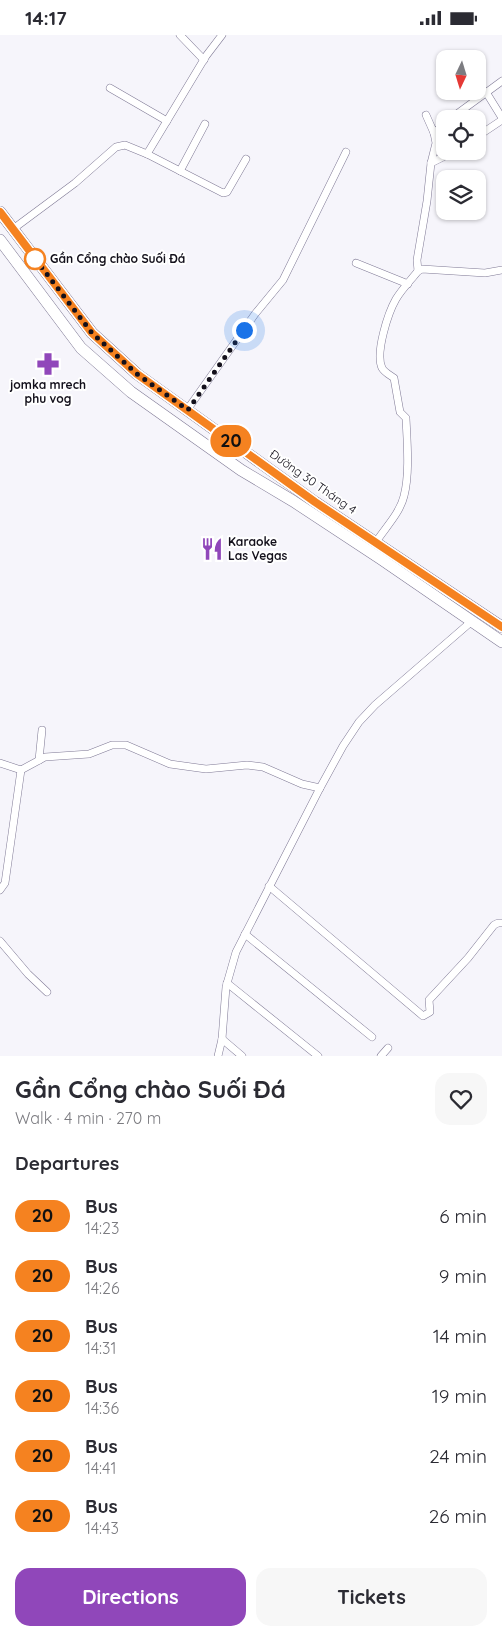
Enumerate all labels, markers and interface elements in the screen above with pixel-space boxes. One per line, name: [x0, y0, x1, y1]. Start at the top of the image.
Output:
text: 14:17: [25, 6, 67, 30]
north arrow: [436, 50, 486, 100]
map controls: [436, 50, 486, 220]
button: locate: [436, 110, 486, 160]
button: layers: [436, 170, 486, 220]
marker: Gần Cổng chào Suối Đá: [24, 248, 46, 270]
place label: Gần Cổng chào Suối Đá: [50, 251, 185, 266]
your location: [232, 318, 257, 343]
pharmacy icon: jomka mrech phu vog: [35, 351, 61, 377]
place label: jomka mrech phu vog: [9, 377, 86, 406]
line badge: 20: [208, 425, 254, 457]
text: 20: [220, 429, 242, 452]
street label: Đường 30 Tháng 4: [267, 446, 360, 517]
place label: Karaoke Las Vegas: [228, 534, 287, 563]
restaurant icon: Karaoke Las Vegas: [199, 536, 225, 562]
button: heart: [435, 1073, 487, 1125]
text: Gần Cổng chào Suối Đá: [15, 1074, 286, 1104]
text: Walk · 4 min · 270 m: [15, 1108, 161, 1128]
text: Departures: [15, 1151, 119, 1175]
text: Bus: [85, 1194, 118, 1218]
text: 20: [32, 1204, 53, 1227]
text: 6 min: [439, 1204, 487, 1228]
text: 14:23: [85, 1218, 119, 1238]
text: Bus: [85, 1254, 118, 1278]
text: 20: [32, 1264, 53, 1287]
text: 9 min: [439, 1264, 487, 1288]
text: 14:26: [85, 1278, 120, 1298]
text: Bus: [85, 1314, 118, 1338]
text: 20: [32, 1324, 53, 1347]
text: 14 min: [433, 1324, 487, 1348]
text: 14:31: [85, 1338, 116, 1358]
text: Bus: [85, 1374, 118, 1398]
text: 20: [32, 1384, 53, 1407]
text: 19 min: [432, 1384, 487, 1408]
text: 14:36: [85, 1398, 119, 1418]
text: Bus: [85, 1434, 118, 1458]
text: 20: [32, 1444, 53, 1467]
text: 24 min: [429, 1444, 487, 1468]
text: 14:41: [85, 1458, 116, 1478]
text: Bus: [85, 1494, 118, 1518]
text: 20: [32, 1504, 53, 1527]
text: 26 min: [429, 1504, 487, 1528]
text: 14:43: [85, 1518, 119, 1538]
button: Directions: [15, 1568, 246, 1626]
button: Tickets: [256, 1568, 487, 1626]

